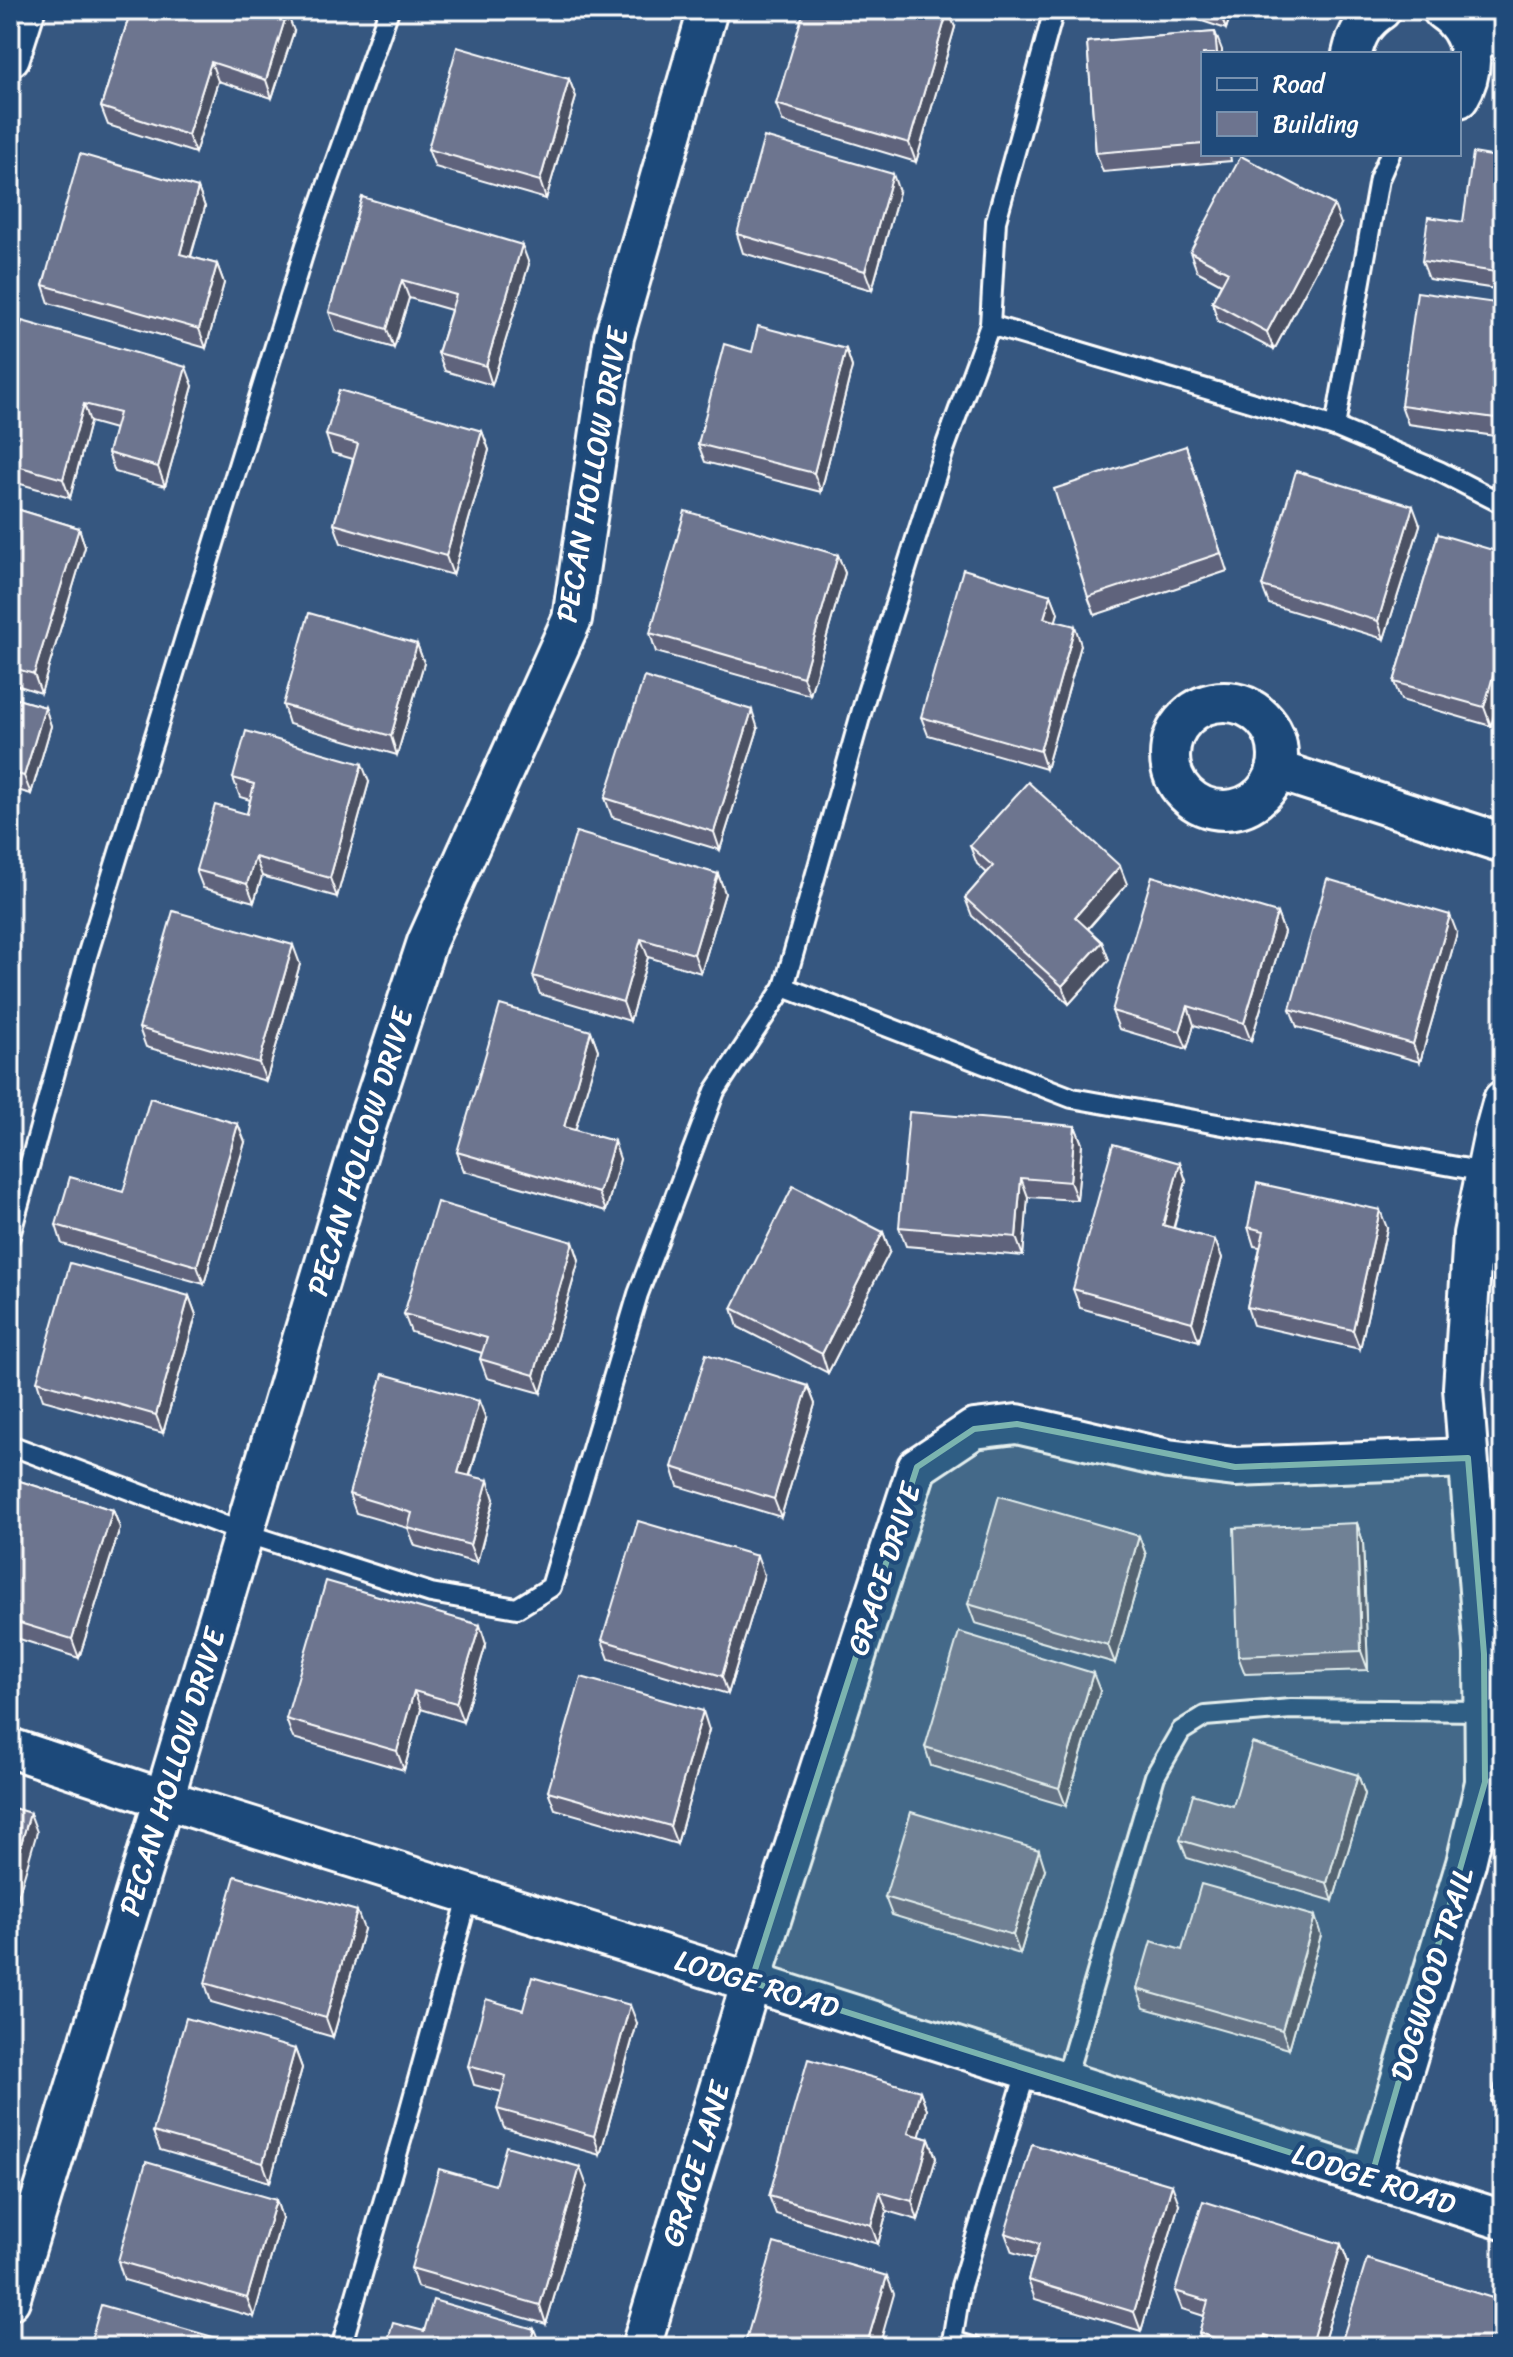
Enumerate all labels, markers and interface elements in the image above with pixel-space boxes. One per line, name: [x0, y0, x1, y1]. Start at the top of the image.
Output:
legend: [1201, 52, 1461, 156]
text: Road: [1273, 63, 1327, 105]
text: Building: [1273, 103, 1359, 145]
street label: PECAN HOLLOW DRIVE: [539, 321, 645, 627]
street label: PECAN HOLLOW DRIVE: [291, 999, 430, 1303]
street label: GRACE DRIVE: [831, 1473, 938, 1662]
street label: PECAN HOLLOW DRIVE: [103, 1619, 242, 1923]
street label: DOGWOOD TRAIL: [1374, 1860, 1490, 2088]
street label: LODGE ROAD: [668, 1933, 846, 2035]
street label: GRACE LANE: [645, 2073, 747, 2253]
street label: LODGE ROAD: [1285, 2127, 1463, 2231]

